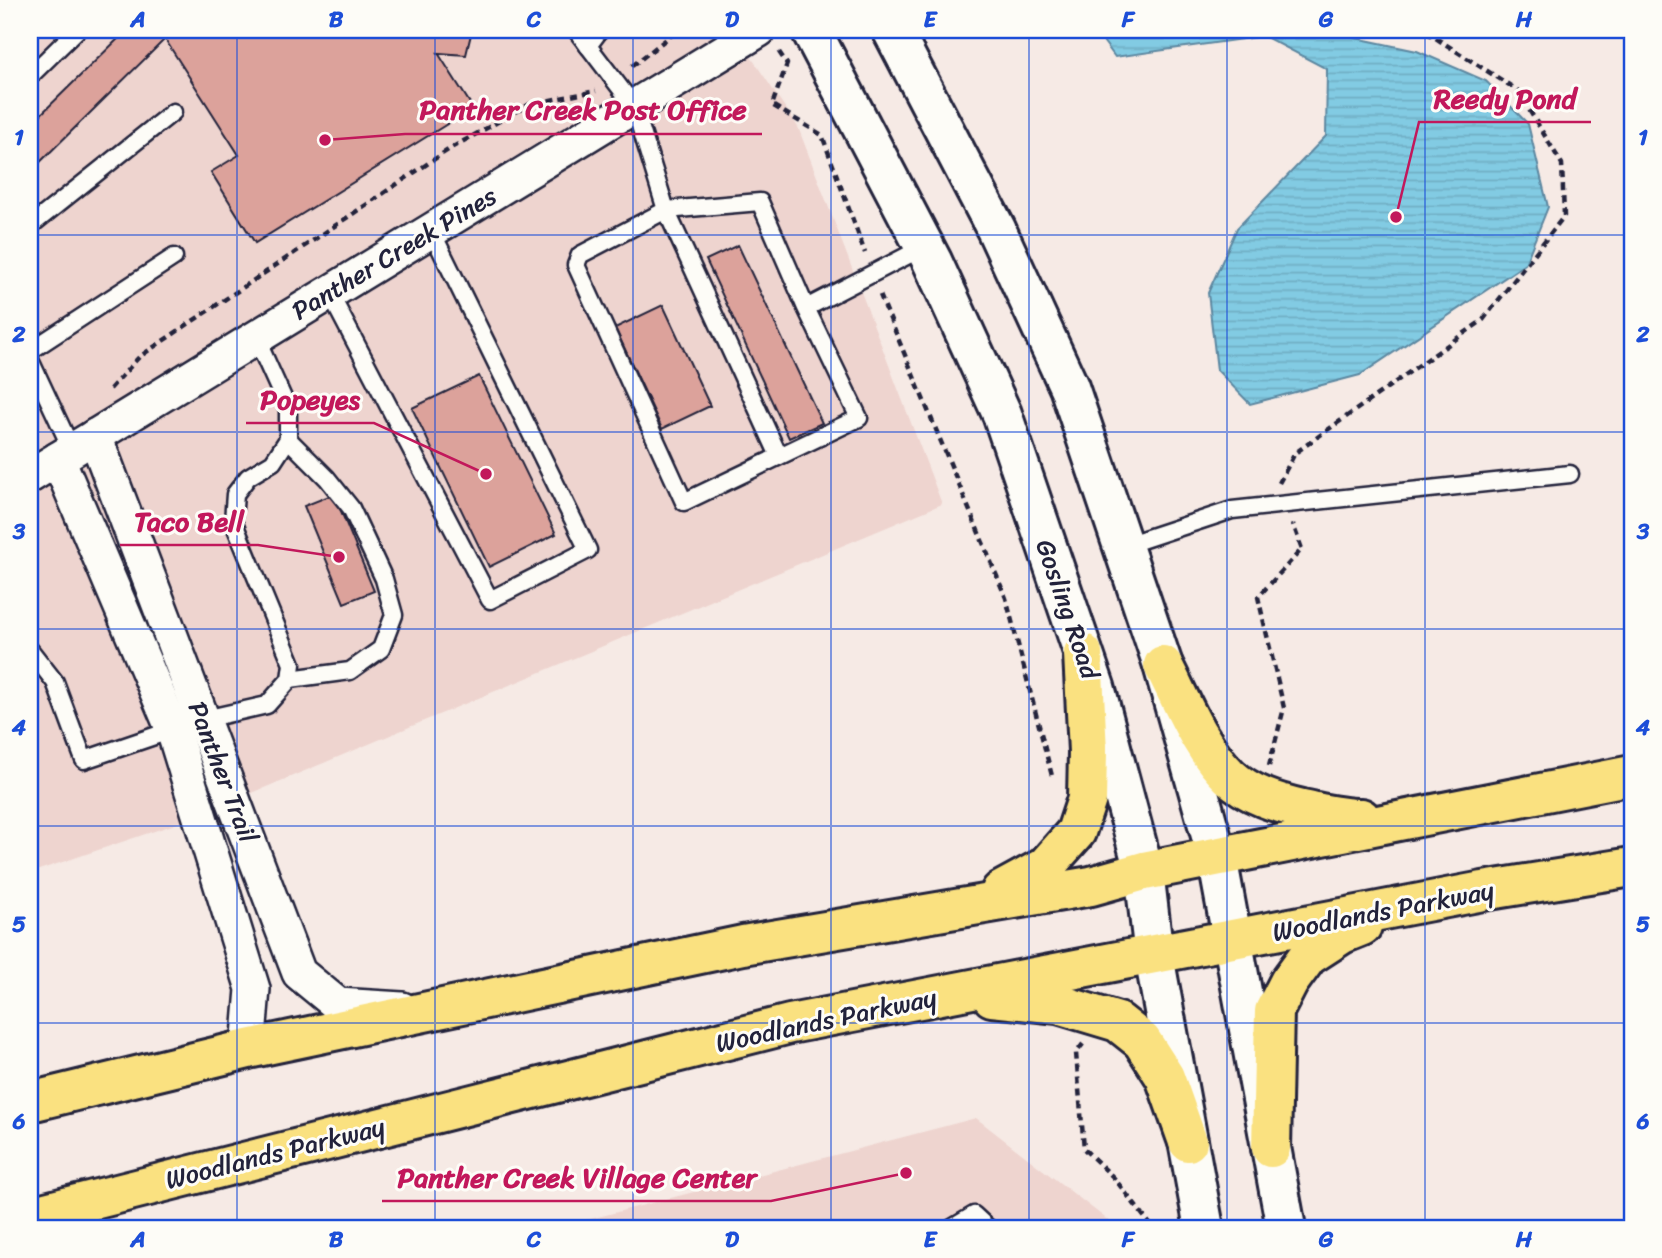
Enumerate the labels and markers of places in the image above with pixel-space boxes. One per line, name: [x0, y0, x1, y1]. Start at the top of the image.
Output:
callout: Reedy Pond: [1419, 73, 1591, 122]
callout: Panther Creek Post Office: [405, 85, 762, 134]
callout: Popeyes: [246, 374, 374, 423]
callout: Taco Bell: [120, 496, 258, 545]
callout: Panther Creek Village Center: [382, 1152, 771, 1201]

